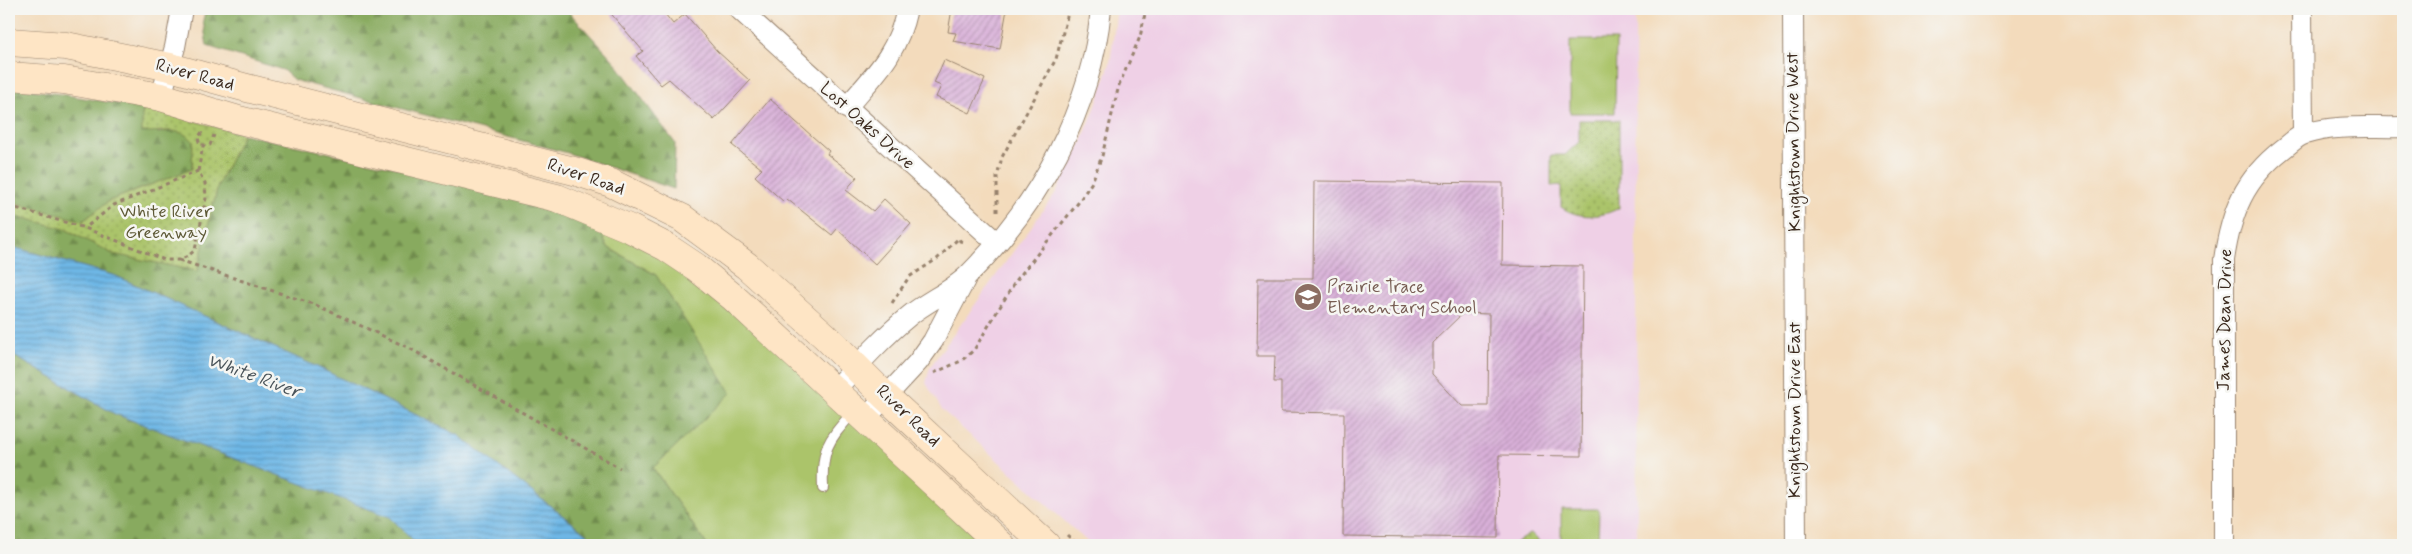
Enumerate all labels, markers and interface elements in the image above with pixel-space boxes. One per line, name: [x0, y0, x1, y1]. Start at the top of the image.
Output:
street label: Knightstown Drive West: [1780, 51, 1809, 232]
street label: River Road: [153, 53, 237, 97]
street label: Lost Oaks Drive: [814, 77, 920, 175]
street label: River Road: [544, 153, 628, 201]
park label: White River Greenway: [120, 200, 213, 245]
street label: James Dean Drive: [2212, 249, 2238, 391]
place label: Prairie Trace Elementary School: [1327, 275, 1477, 320]
school or university icon: Prairie Trace Elementary School: [1293, 282, 1323, 312]
street label: Knightstown Drive East: [1783, 321, 1808, 498]
water label: White River: [204, 348, 307, 406]
street label: River Road: [871, 379, 945, 453]

